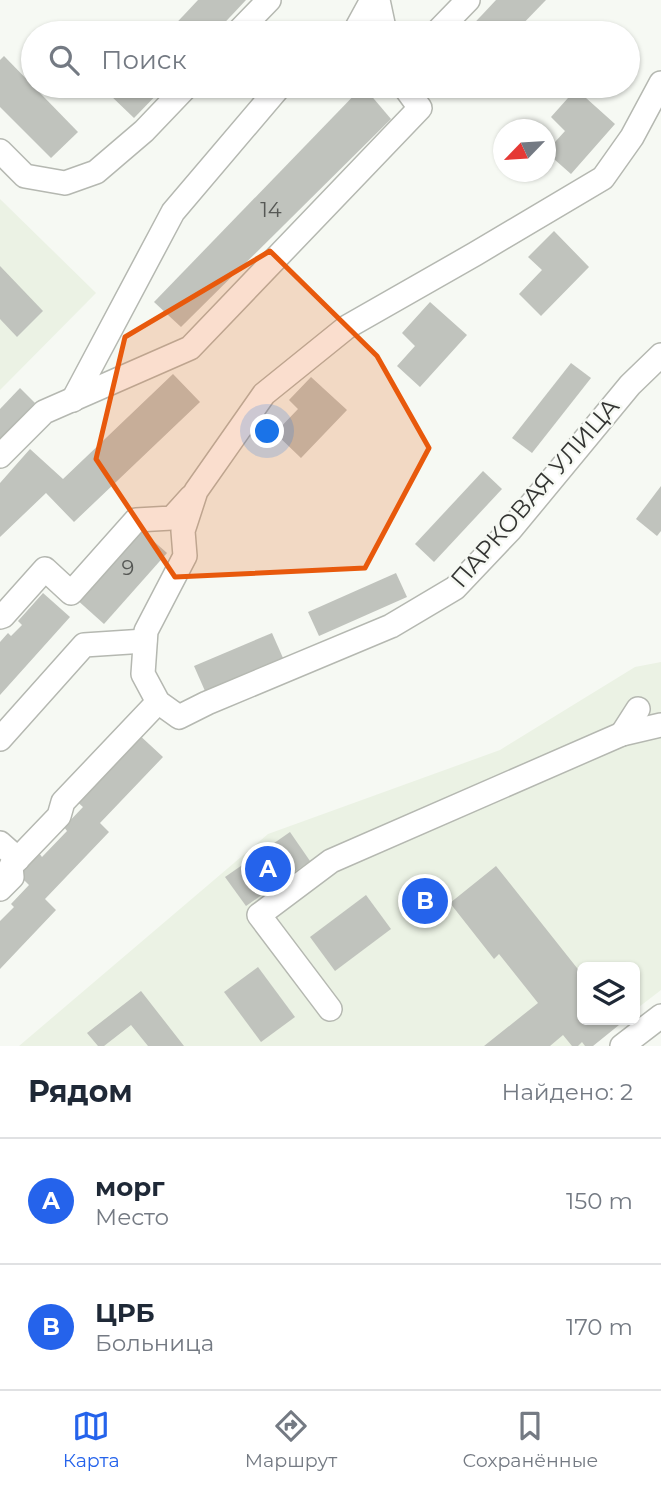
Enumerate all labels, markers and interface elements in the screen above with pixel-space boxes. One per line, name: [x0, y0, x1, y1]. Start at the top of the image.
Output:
search box: [21, 21, 640, 98]
icon: search: [45, 41, 83, 79]
text: Поиск: [101, 44, 187, 76]
north arrow: [493, 119, 556, 182]
house number: 14: [260, 197, 282, 222]
street label: ПАРКОВАЯ УЛИЦА: [444, 392, 625, 594]
your location: [250, 414, 284, 448]
house number: 9: [122, 555, 134, 580]
pin: A: [245, 843, 291, 895]
pin: B: [402, 875, 448, 927]
map controls: [577, 962, 640, 1025]
button: layers: [577, 962, 640, 1025]
text: Рядом: [28, 1073, 133, 1110]
text: Найдено: 2: [502, 1078, 633, 1106]
text: морг: [95, 1171, 165, 1203]
text: A: [42, 1187, 60, 1215]
text: 150 m: [566, 1187, 633, 1215]
text: Место: [95, 1203, 169, 1231]
text: ЦРБ: [95, 1297, 155, 1329]
text: B: [42, 1313, 60, 1341]
text: 170 m: [566, 1313, 633, 1341]
text: Больница: [95, 1329, 214, 1357]
tab: Карта: [63, 1407, 119, 1472]
tab: Маршрут: [245, 1407, 337, 1472]
tab: Сохранённые: [462, 1407, 598, 1472]

